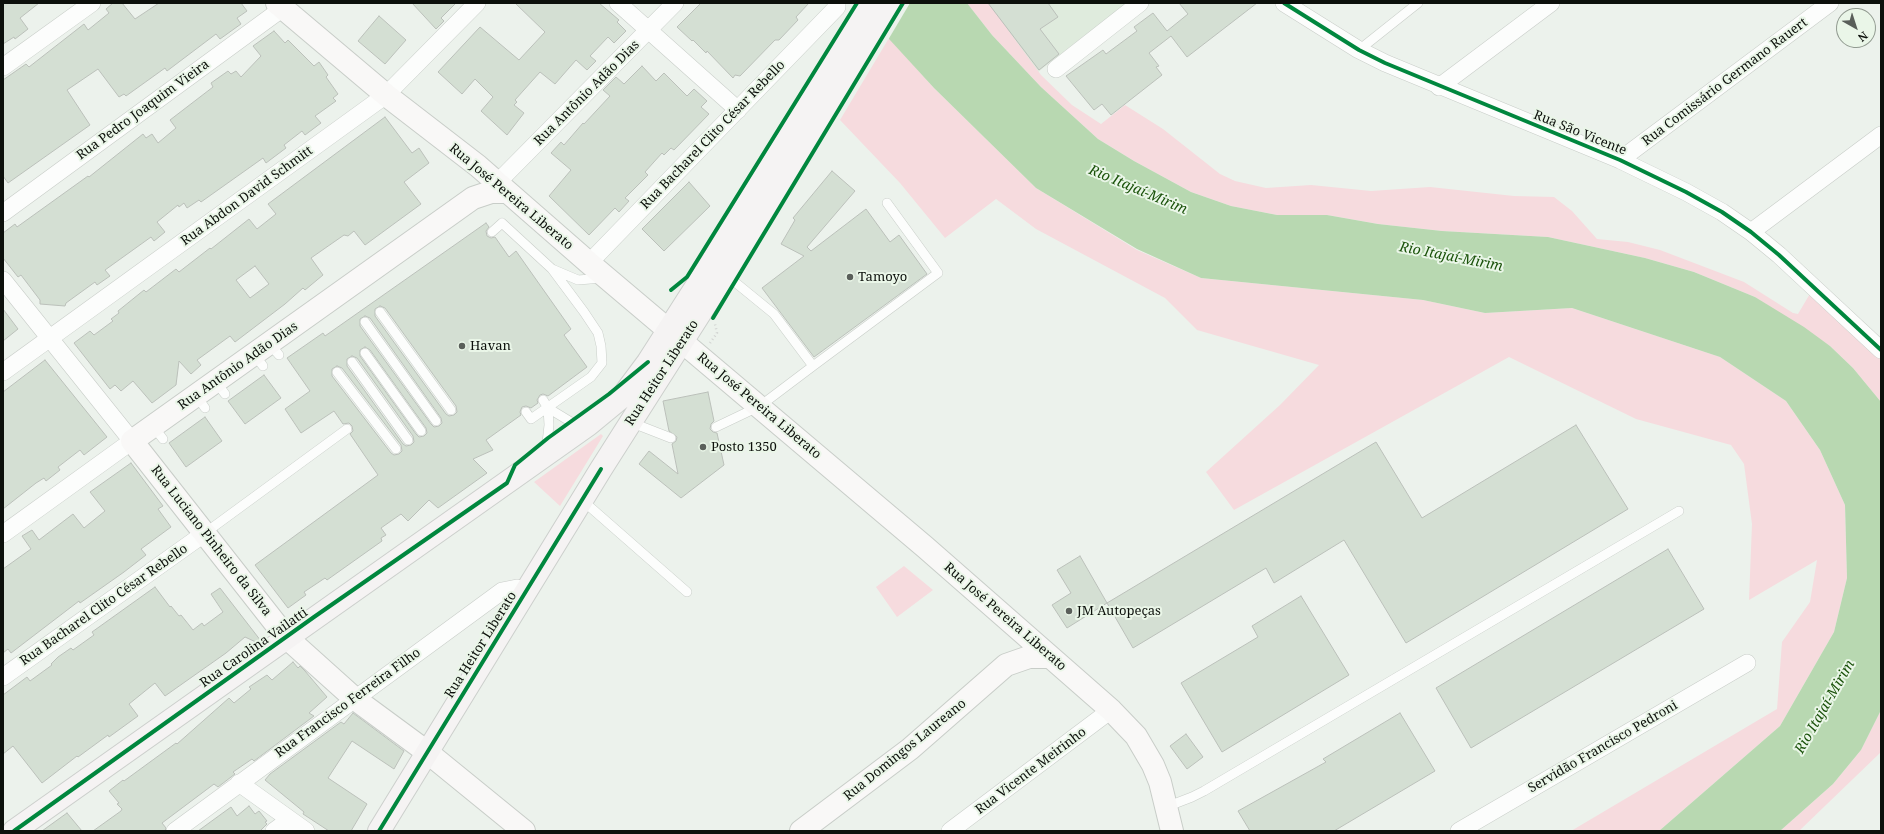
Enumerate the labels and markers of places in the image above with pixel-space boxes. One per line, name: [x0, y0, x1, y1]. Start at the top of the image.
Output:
place label: Tamoyo: [858, 269, 907, 285]
marker: Tamoyo: [845, 272, 855, 282]
place label: Havan: [470, 338, 511, 354]
marker: Havan: [457, 341, 467, 351]
place label: Posto 1350: [711, 439, 777, 455]
marker: Posto 1350: [698, 442, 708, 452]
place label: JM Autopeças: [1077, 603, 1161, 619]
marker: JM Autopeças: [1064, 606, 1074, 616]

